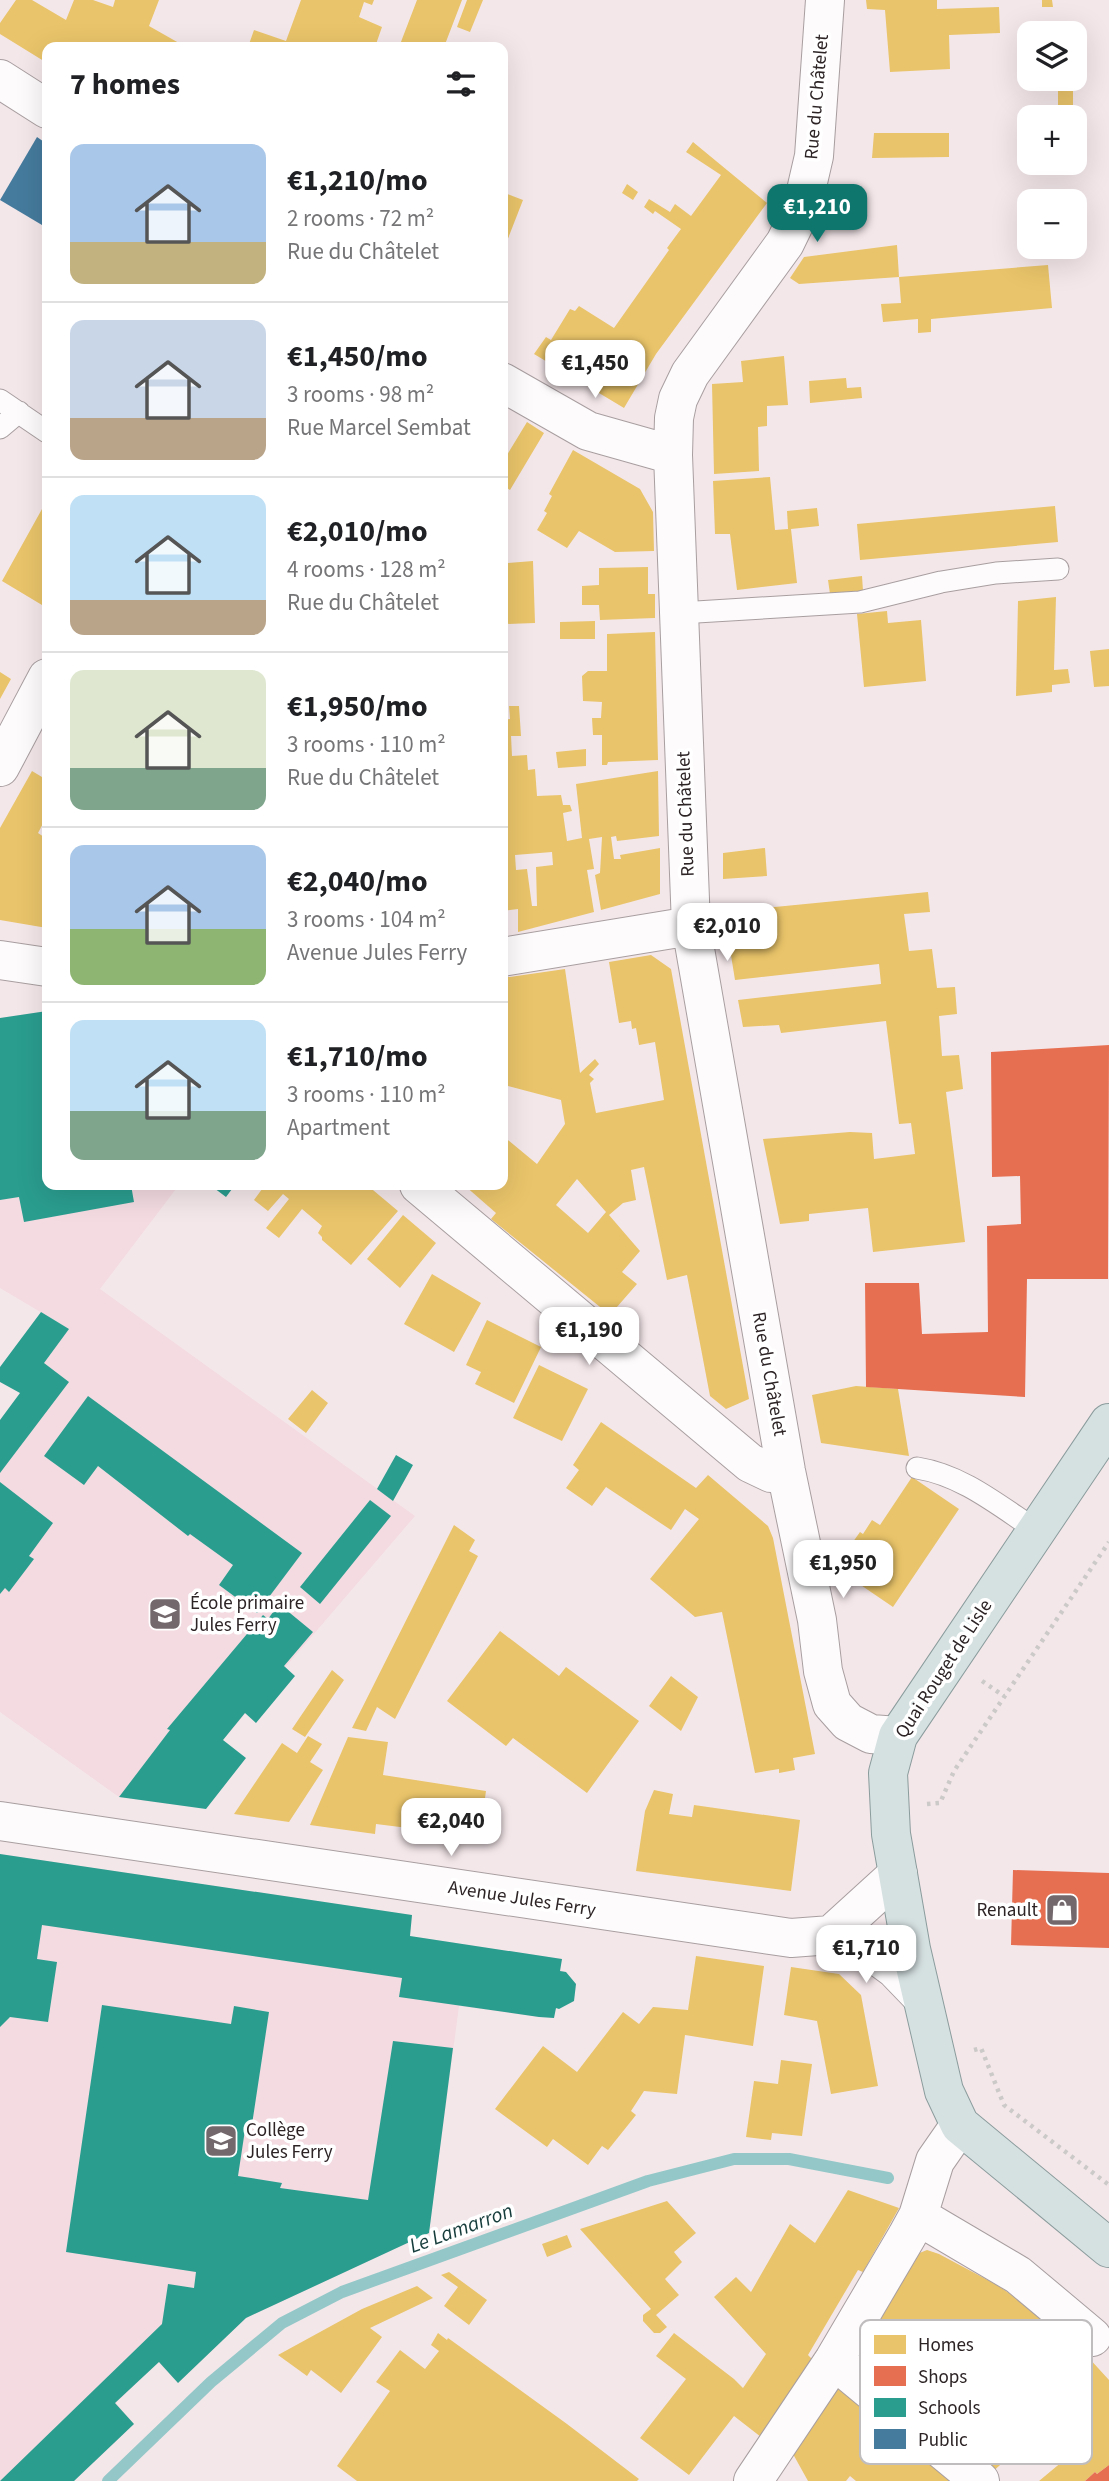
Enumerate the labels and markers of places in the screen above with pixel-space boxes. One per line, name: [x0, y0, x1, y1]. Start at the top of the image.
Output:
pin: €1,210: [760, 184, 874, 244]
pin: €1,450: [538, 340, 652, 400]
pin: €2,010: [670, 904, 784, 963]
pin: €1,190: [532, 1308, 646, 1367]
pin: €1,950: [786, 1540, 900, 1600]
place label: École primaire Jules Ferry: [190, 1590, 304, 1639]
school or university icon: École primaire Jules Ferry: [146, 1595, 184, 1633]
pin: €2,040: [394, 1798, 508, 1858]
shop icon: Renault: [1043, 1891, 1081, 1929]
place label: Renault: [976, 1897, 1039, 1924]
pin: €1,710: [809, 1926, 923, 1985]
place label: Collège Jules Ferry: [246, 2117, 333, 2166]
school or university icon: Collège Jules Ferry: [202, 2122, 240, 2160]

